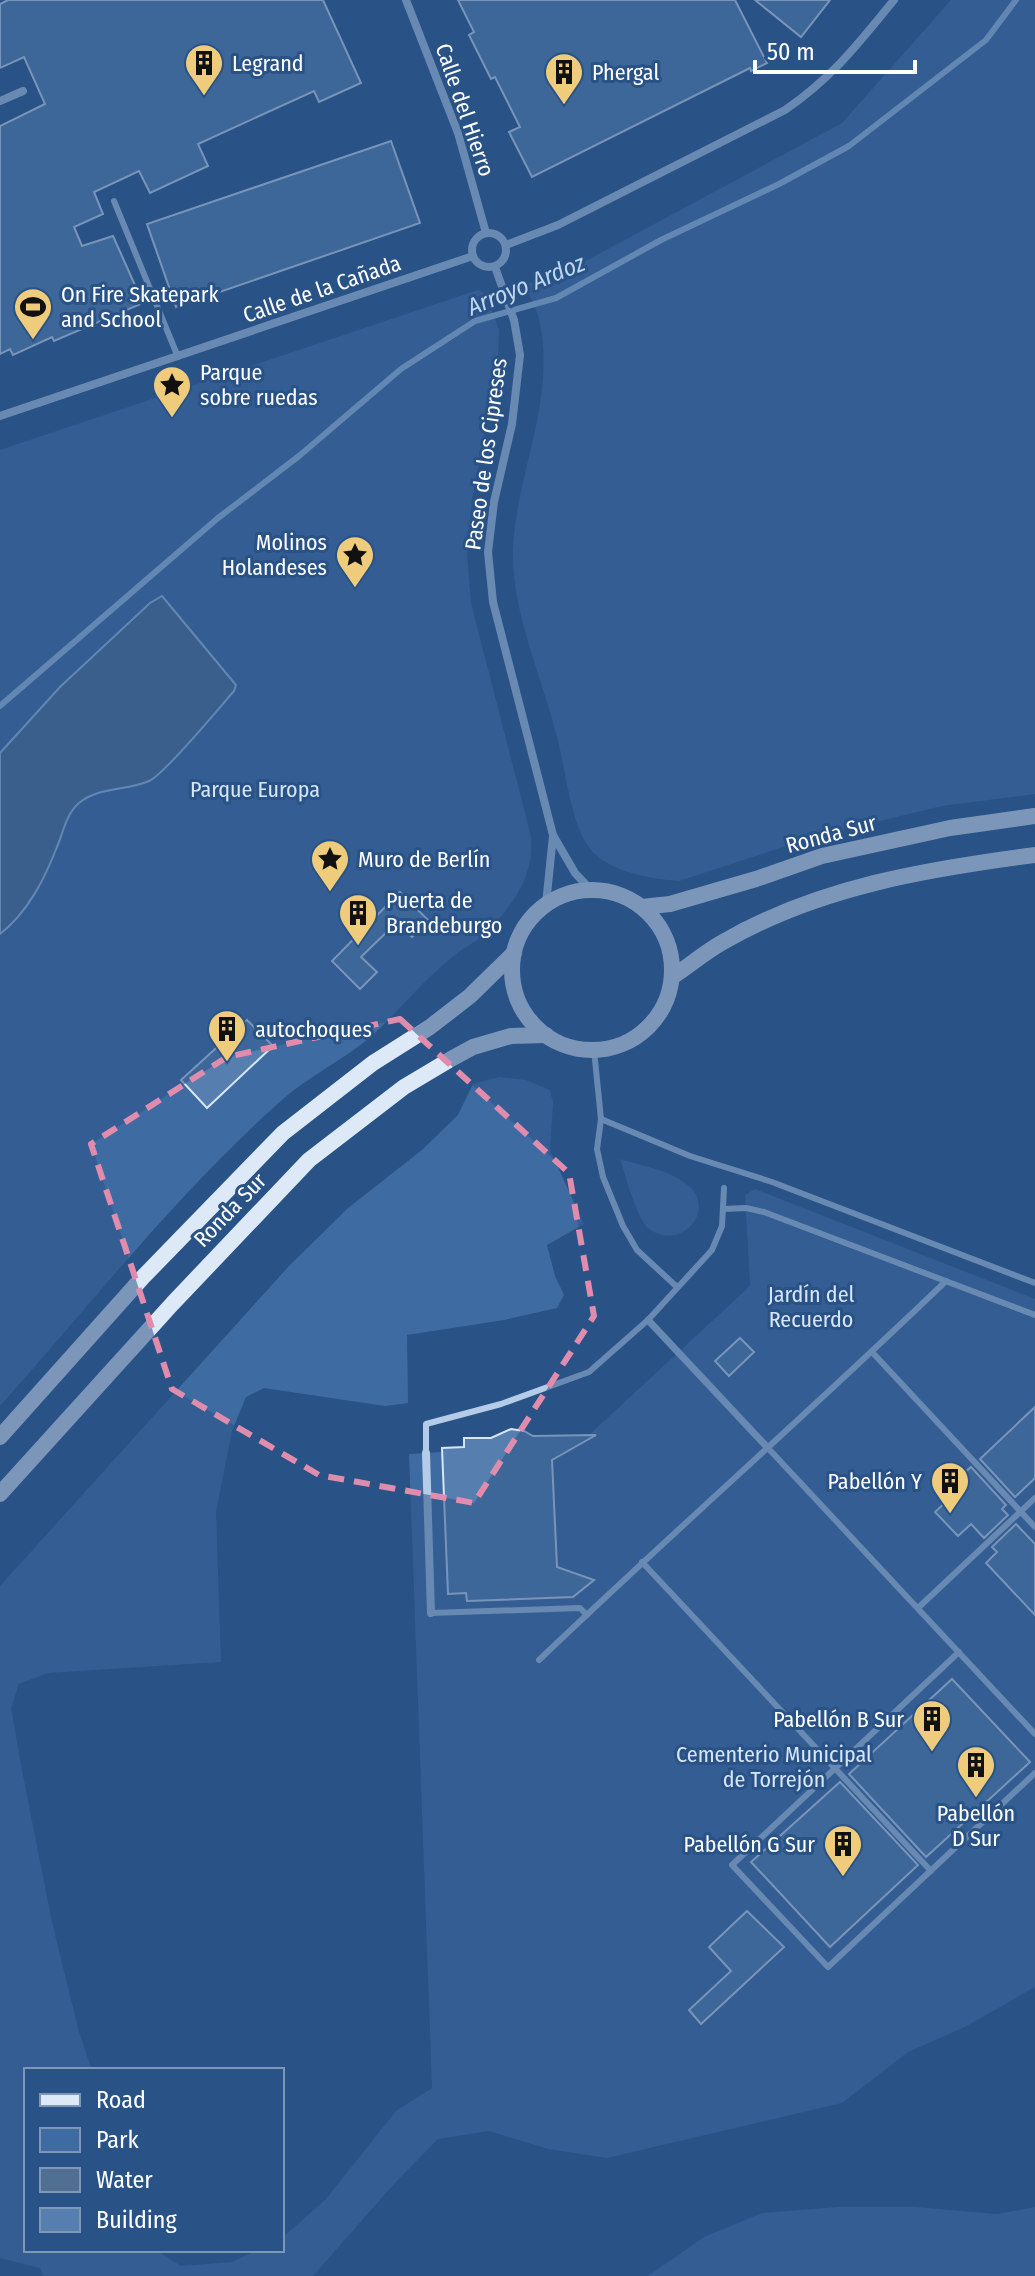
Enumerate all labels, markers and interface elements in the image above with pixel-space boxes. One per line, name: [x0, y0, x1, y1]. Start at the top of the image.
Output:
scale bar: [755, 24, 915, 74]
text: 50 m: [767, 38, 815, 66]
street label: Calle del Hierro: [430, 40, 500, 180]
building icon: Legrand: [183, 42, 225, 97]
place label: Legrand: [232, 50, 304, 77]
building icon: Phergal: [543, 51, 585, 106]
place label: Phergal: [592, 59, 659, 86]
street label: Calle de la Cañada: [239, 249, 405, 329]
water label: Arroyo Ardoz: [462, 249, 589, 322]
place label: On Fire Skatepark and School: [61, 281, 219, 333]
sports icon: On Fire Skatepark and School: [12, 286, 54, 341]
street label: Paseo de los Cipreses: [459, 356, 513, 552]
place label: Parque sobre ruedas: [200, 359, 318, 411]
place icon: Parque sobre ruedas: [151, 364, 193, 419]
place label: Molinos Holandeses: [222, 529, 327, 581]
place icon: Molinos Holandeses: [334, 534, 376, 589]
park label: Parque Europa: [190, 776, 320, 803]
street label: Ronda Sur: [783, 809, 880, 859]
place icon: Muro de Berlín: [309, 838, 351, 893]
place label: Muro de Berlín: [358, 846, 490, 873]
place label: Puerta de Brandeburgo: [386, 887, 502, 939]
building icon: Puerta de Brandeburgo: [337, 892, 379, 947]
building icon: autochoques: [206, 1008, 248, 1063]
place label: autochoques: [255, 1016, 372, 1043]
street label: Ronda Sur: [188, 1167, 272, 1253]
park label: Jardín del Recuerdo: [768, 1281, 855, 1333]
building icon: Pabellón Y: [929, 1460, 971, 1515]
place label: Pabellón Y: [827, 1468, 922, 1495]
building icon: Pabellón B Sur: [911, 1698, 953, 1753]
place label: Pabellón B Sur: [773, 1706, 904, 1733]
park label: Cementerio Municipal de Torrejón: [676, 1741, 872, 1793]
building icon: Pabellón D Sur: [955, 1744, 997, 1799]
place label: Pabellón D Sur: [937, 1800, 1015, 1852]
building icon: Pabellón G Sur: [822, 1823, 864, 1878]
place label: Pabellón G Sur: [684, 1831, 815, 1858]
legend: [24, 2068, 284, 2252]
text: Road: [96, 2086, 146, 2114]
text: Park: [96, 2126, 139, 2154]
text: Water: [96, 2166, 153, 2194]
text: Building: [96, 2206, 178, 2234]

